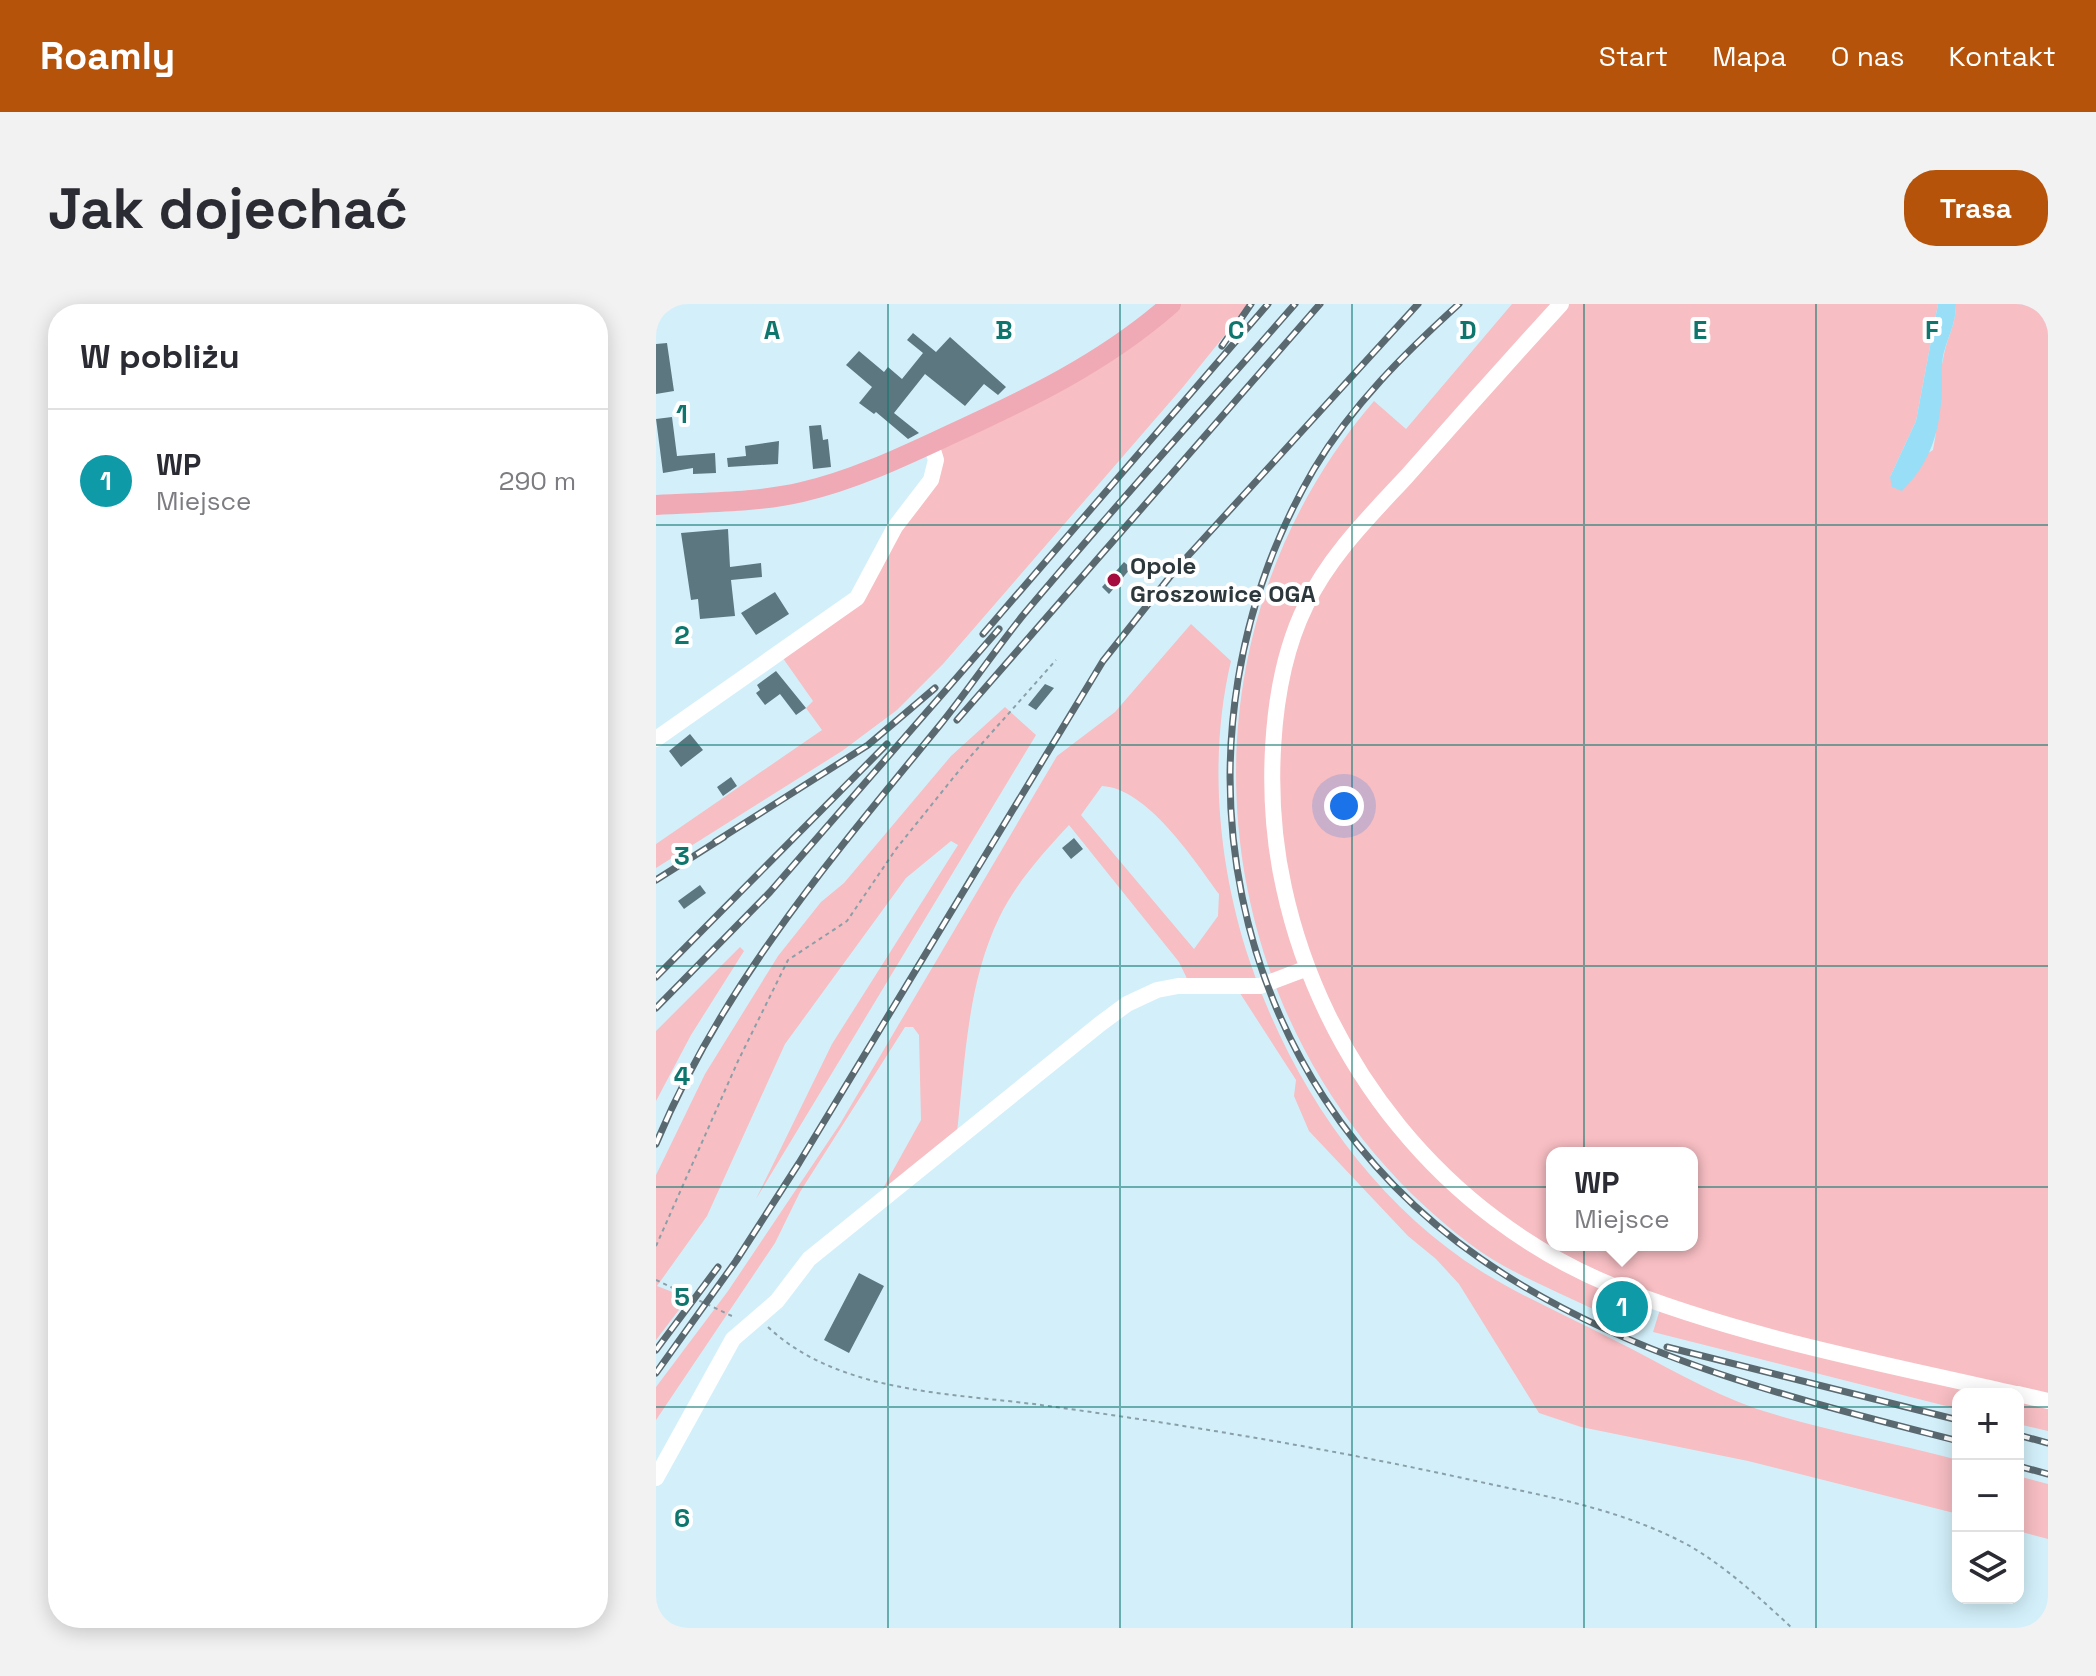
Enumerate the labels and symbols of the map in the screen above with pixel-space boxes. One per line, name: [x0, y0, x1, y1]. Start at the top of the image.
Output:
text: A: [764, 313, 781, 347]
text: B: [995, 313, 1013, 347]
text: C: [1228, 313, 1244, 347]
text: D: [1459, 313, 1477, 347]
text: E: [1693, 313, 1707, 347]
text: F: [1925, 313, 1939, 347]
text: 1: [676, 397, 688, 431]
place label: Opole Groszowice OGA: [1130, 550, 1316, 609]
marker: Opole Groszowice OGA: [1105, 571, 1123, 589]
text: 2: [674, 618, 690, 652]
your location: [1324, 786, 1364, 826]
text: 3: [674, 839, 690, 873]
text: 4: [674, 1059, 690, 1093]
pin: 1: [1596, 1277, 1648, 1337]
text: 5: [674, 1280, 690, 1314]
text: 6: [674, 1501, 690, 1535]

